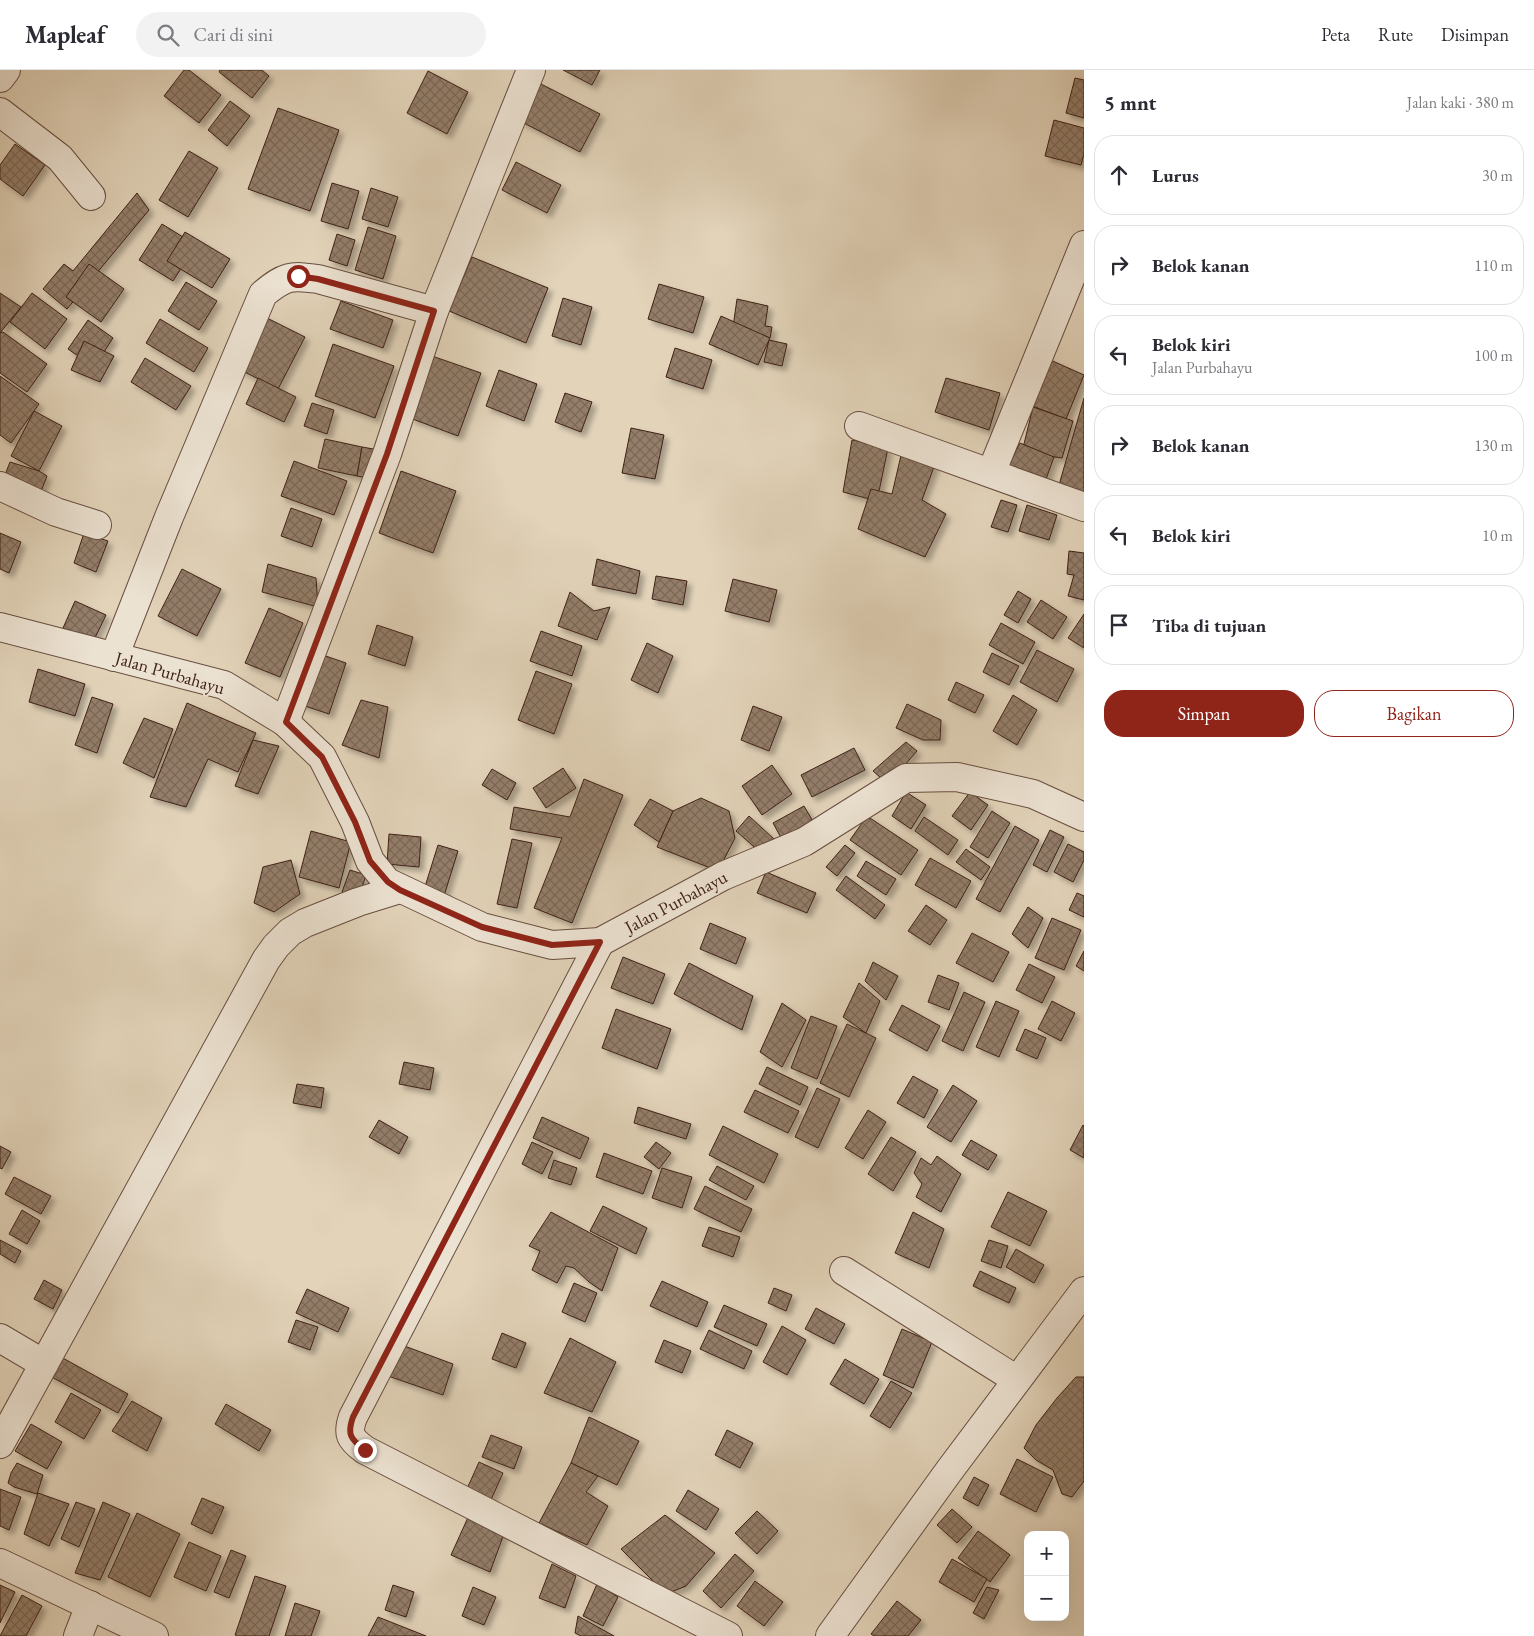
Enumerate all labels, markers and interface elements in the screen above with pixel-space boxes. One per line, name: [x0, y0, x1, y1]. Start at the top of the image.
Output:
search box: [136, 12, 486, 57]
text: Mapleaf: [25, 19, 106, 50]
icon: search: [154, 21, 182, 49]
text: Cari di sini: [194, 22, 273, 47]
text: Peta: [1321, 23, 1350, 46]
text: Rute: [1378, 23, 1413, 46]
text: Disimpan: [1441, 23, 1509, 46]
text: 5 mnt: [1104, 89, 1156, 116]
text: Jalan kaki · 380 m: [1407, 92, 1514, 113]
icon: ahead: [1105, 161, 1133, 189]
text: Lurus: [1152, 163, 1199, 188]
text: 30 m: [1482, 165, 1513, 186]
icon: right: [1105, 251, 1133, 279]
text: Belok kanan: [1152, 253, 1250, 278]
text: 110 m: [1474, 255, 1513, 276]
route start: [287, 265, 310, 288]
text: Belok kiri: [1152, 332, 1231, 357]
icon: left: [1105, 341, 1133, 369]
text: 100 m: [1474, 345, 1513, 366]
text: Jalan Purbahayu: [1152, 357, 1253, 378]
icon: right: [1105, 431, 1133, 459]
text: Belok kanan: [1152, 433, 1250, 458]
text: 130 m: [1474, 435, 1513, 456]
icon: left: [1105, 521, 1133, 549]
text: Belok kiri: [1152, 523, 1231, 548]
text: 10 m: [1482, 525, 1513, 546]
icon: arrive: [1105, 611, 1133, 639]
text: Tiba di tujuan: [1152, 613, 1266, 638]
street label: Jalan Purbahayu: [111, 645, 228, 699]
button: Simpan: [1104, 690, 1304, 737]
button: Bagikan: [1314, 690, 1514, 737]
street label: Jalan Purbahayu: [619, 865, 732, 939]
route end: [354, 1439, 377, 1462]
map controls: [1024, 1531, 1069, 1621]
button: +: [1024, 1531, 1069, 1576]
button: −: [1024, 1576, 1069, 1621]

